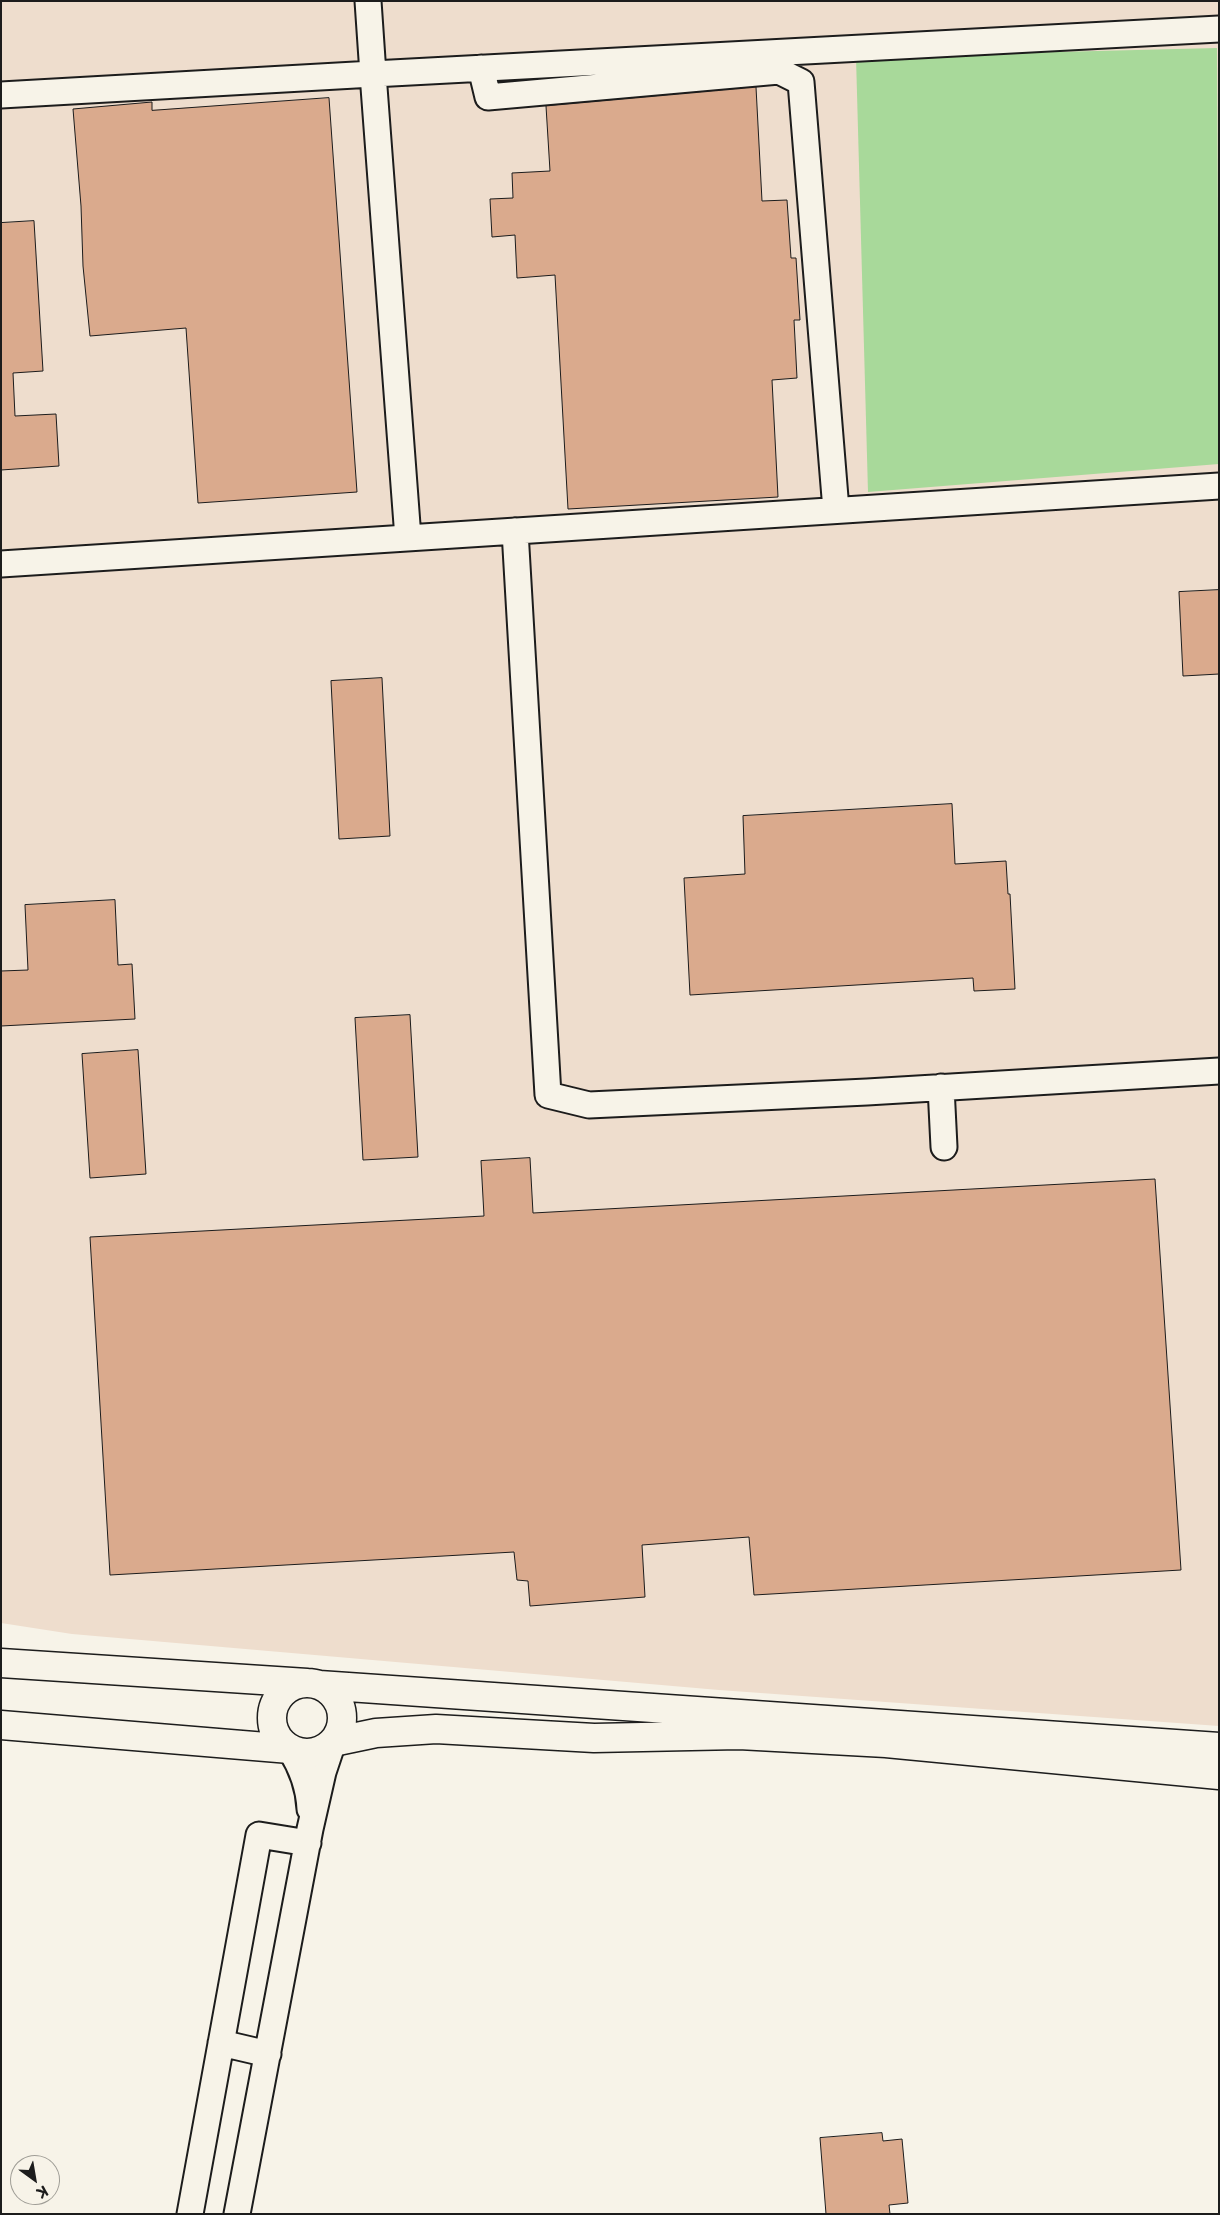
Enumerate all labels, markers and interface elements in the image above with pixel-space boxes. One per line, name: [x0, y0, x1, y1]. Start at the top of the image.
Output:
north arrow: [10, 2155, 60, 2205]
text: K: [33, 2181, 53, 2204]

